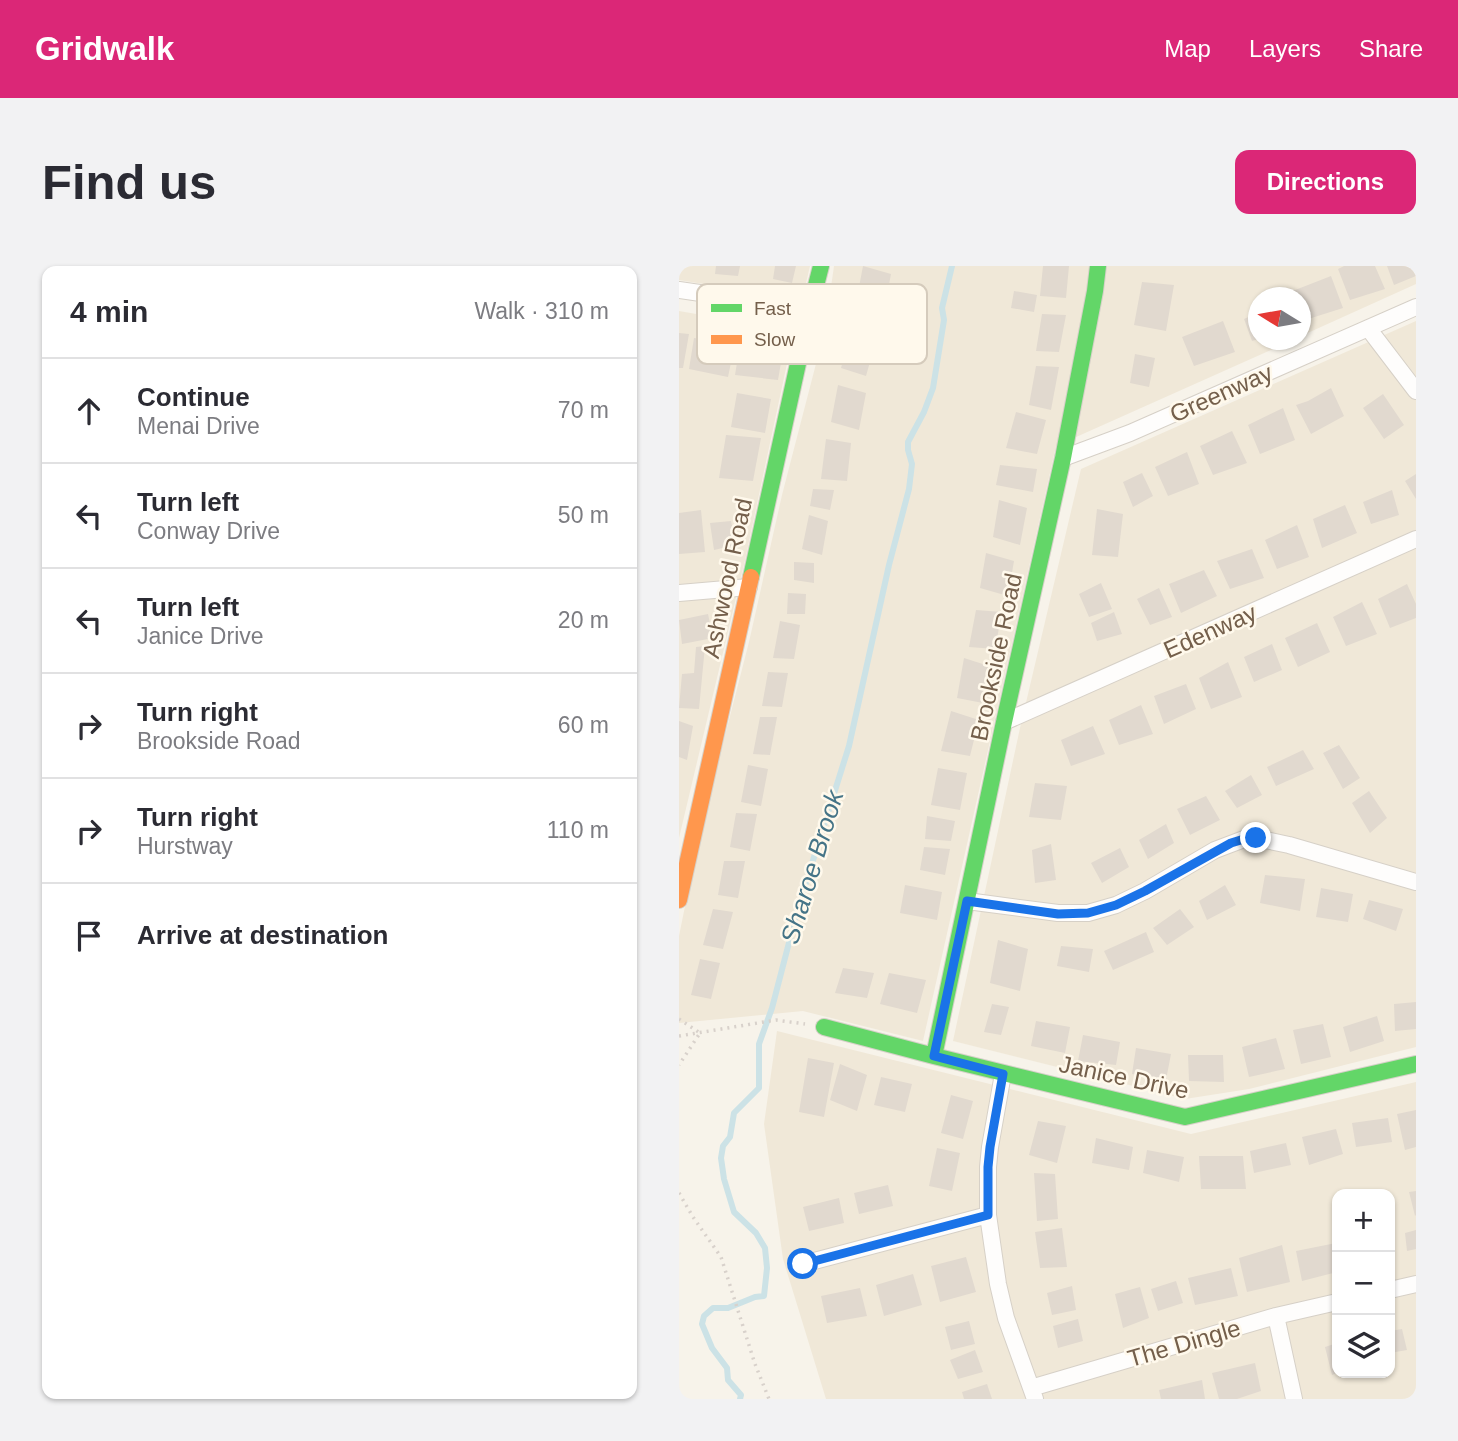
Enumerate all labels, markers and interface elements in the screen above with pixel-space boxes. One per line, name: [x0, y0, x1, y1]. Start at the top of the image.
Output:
text: Gridwalk: [35, 30, 174, 67]
text: Map: [1164, 35, 1211, 62]
text: Layers: [1249, 35, 1321, 62]
text: Share: [1359, 35, 1423, 62]
button: Directions: [1235, 150, 1416, 214]
text: Find us: [42, 155, 216, 209]
legend: [697, 284, 927, 364]
north arrow: [1248, 287, 1311, 350]
text: 4 min: [70, 295, 148, 328]
text: Walk · 310 m: [474, 298, 609, 324]
text: Fast: [754, 298, 792, 319]
text: Slow: [754, 329, 795, 350]
street label: Greenway: [1166, 358, 1276, 428]
text: Continue: [137, 382, 250, 412]
icon: ahead: [70, 392, 108, 430]
text: 70 m: [558, 397, 609, 423]
text: Menai Drive: [137, 413, 260, 439]
text: Turn left: [137, 487, 239, 517]
street label: Ashwood Road: [697, 496, 757, 660]
icon: left: [70, 497, 108, 535]
text: 50 m: [558, 502, 609, 528]
text: Conway Drive: [137, 518, 280, 544]
street label: Brookside Road: [965, 571, 1027, 743]
text: Turn left: [137, 592, 239, 622]
street label: Edenway: [1159, 599, 1261, 663]
icon: left: [70, 602, 108, 640]
text: 20 m: [558, 607, 609, 633]
text: Janice Drive: [137, 623, 264, 649]
text: Turn right: [137, 697, 258, 727]
icon: right: [70, 707, 108, 745]
text: 60 m: [558, 712, 609, 738]
text: Brookside Road: [137, 728, 301, 754]
water label: Sharoe Brook: [774, 785, 850, 947]
text: Turn right: [137, 802, 258, 832]
icon: right: [70, 812, 108, 850]
text: 110 m: [547, 817, 609, 843]
route end: [1240, 822, 1271, 853]
text: Hurstway: [137, 833, 233, 859]
icon: arrive: [70, 917, 108, 955]
text: Arrive at destination: [137, 920, 388, 950]
street label: Janice Drive: [1057, 1050, 1191, 1104]
map controls: [1332, 1189, 1395, 1378]
button: +: [1332, 1189, 1395, 1252]
route start: [787, 1248, 818, 1279]
button: −: [1332, 1252, 1395, 1315]
street label: The Dingle: [1124, 1314, 1244, 1372]
button: layers: [1332, 1315, 1395, 1378]

